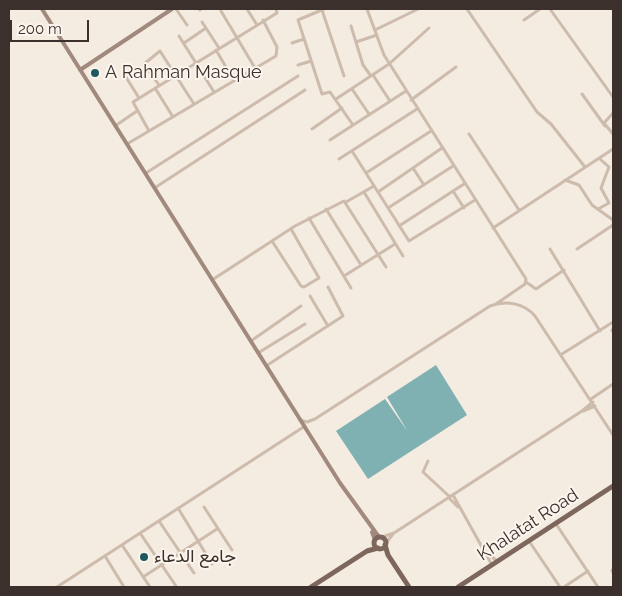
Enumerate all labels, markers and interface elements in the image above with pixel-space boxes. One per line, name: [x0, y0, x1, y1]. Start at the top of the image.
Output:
scale bar: [12, 10, 91, 42]
text: 200 m: [18, 20, 62, 38]
place label: A Rahman Masque: [105, 62, 262, 84]
marker: A Rahman Masque: [89, 67, 101, 79]
street label: Khalatat Road: [473, 484, 583, 566]
place label: جامع الدعاء: [154, 546, 236, 568]
marker: جامع الدعاء: [138, 551, 150, 563]

